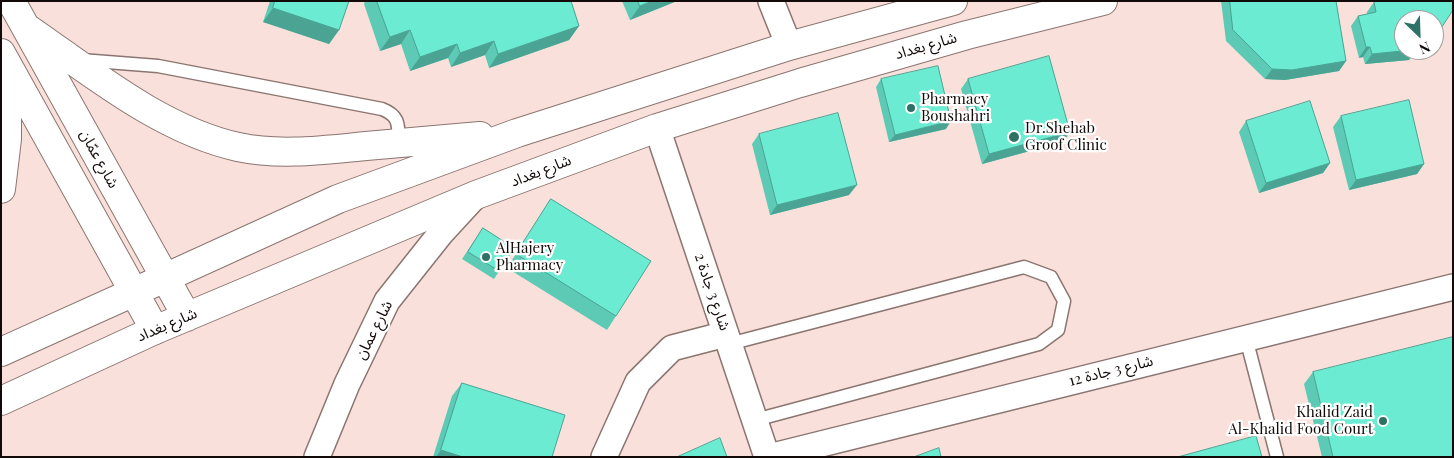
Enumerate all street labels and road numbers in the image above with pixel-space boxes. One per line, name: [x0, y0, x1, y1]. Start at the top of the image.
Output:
street label: شارع بغداد: [893, 29, 959, 63]
street label: شارع عمّان: [76, 127, 122, 191]
street label: شارع بغداد: [508, 151, 574, 191]
street label: شارع 3 جادة 2: [690, 251, 734, 333]
street label: شارع عمان: [351, 297, 397, 363]
street label: شارع بغداد: [134, 304, 200, 346]
street label: شارع 3 جادة 12: [1067, 352, 1155, 390]

